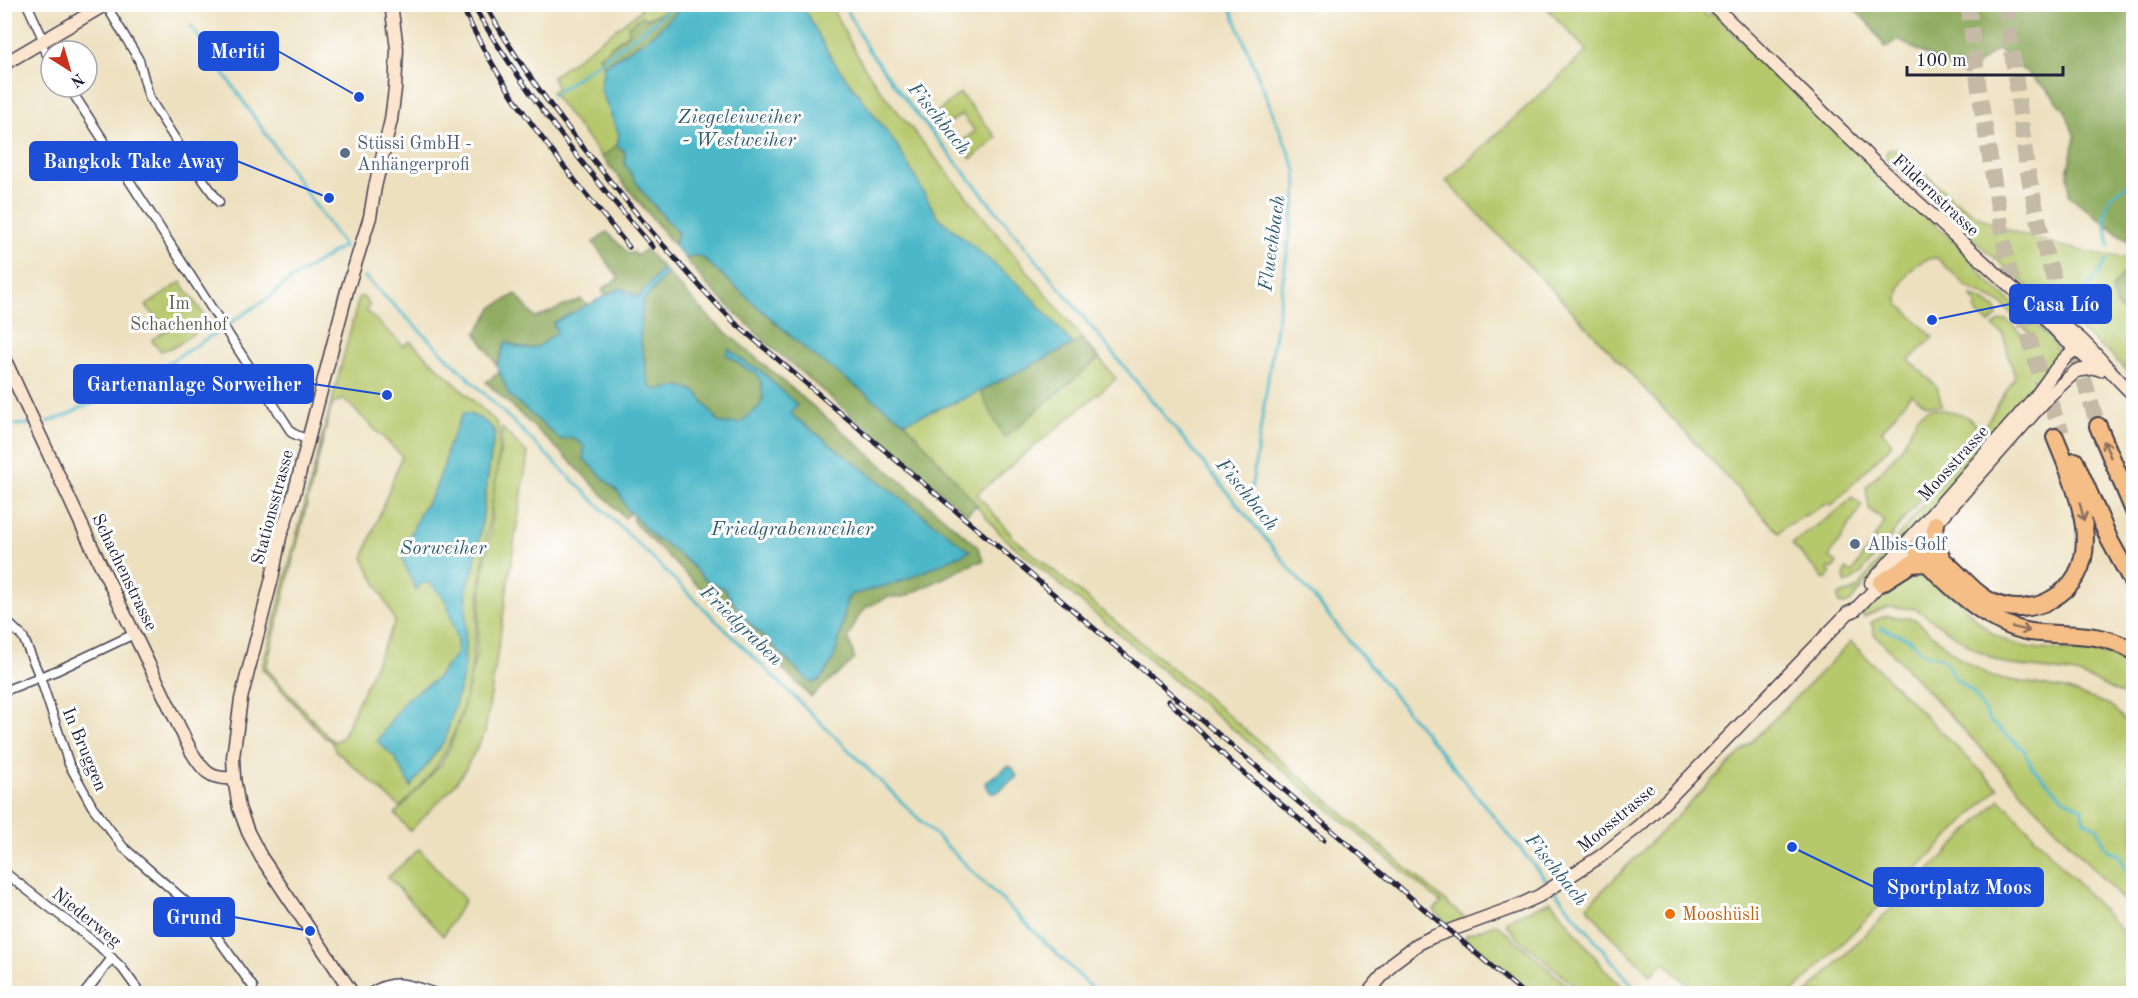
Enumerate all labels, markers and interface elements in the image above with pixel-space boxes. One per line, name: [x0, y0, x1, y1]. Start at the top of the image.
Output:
callout: Meriti: [199, 32, 278, 70]
north arrow: [39, 39, 99, 99]
scale bar: [1907, 39, 2063, 77]
text: Meriti: [210, 43, 266, 63]
text: 100 m: [1916, 52, 1967, 70]
text: N: [67, 69, 87, 90]
water label: Fischbach: [903, 79, 973, 159]
water label: Ziegeleiweiher - Westweiher: [677, 108, 801, 151]
place label: Stüssi GmbH - Anhängerprofi: [357, 135, 472, 174]
callout: Bangkok Take Away: [30, 142, 237, 180]
marker: Stüssi GmbH - Anhängerprofi: [338, 146, 352, 160]
street label: Fildernstrasse: [1889, 151, 1982, 240]
text: Bangkok Take Away: [43, 153, 225, 173]
water label: Fluechbach: [1256, 194, 1290, 294]
callout: Casa Lío: [2010, 285, 2111, 323]
park label: Im Schachenhof: [130, 295, 229, 334]
text: Casa Lío: [2022, 296, 2100, 316]
callout: Gartenanlage Sorweiher: [74, 365, 313, 403]
text: Gartenanlage Sorweiher: [86, 376, 302, 396]
street label: Moosstrasse: [1915, 422, 1992, 505]
one-way arrow: [2101, 441, 2112, 459]
street label: Stationsstrasse: [249, 448, 297, 567]
water label: Fischbach: [1211, 455, 1281, 535]
one-way arrow: [2076, 502, 2088, 521]
street label: Schachenstrasse: [88, 511, 160, 634]
water label: Friedgrabenweiher: [710, 520, 873, 540]
place label: Albis-Golf: [1867, 536, 1948, 554]
marker: Albis-Golf: [1848, 537, 1862, 551]
water label: Sorweiher: [400, 539, 487, 559]
water label: Friedgraben: [695, 582, 786, 670]
one-way arrow: [2012, 624, 2031, 636]
street label: In Bruggen: [58, 705, 110, 794]
street label: Moosstrasse: [1574, 781, 1659, 856]
water label: Fischbach: [1520, 830, 1590, 910]
callout: Sportplatz Moos: [1874, 868, 2043, 906]
text: Sportplatz Moos: [1886, 879, 2032, 899]
street label: Niederweg: [48, 885, 125, 951]
callout: Grund: [154, 898, 234, 936]
place label: Mooshüsli: [1682, 906, 1760, 924]
marker: Mooshüsli: [1663, 907, 1677, 921]
text: Grund: [166, 909, 222, 929]

